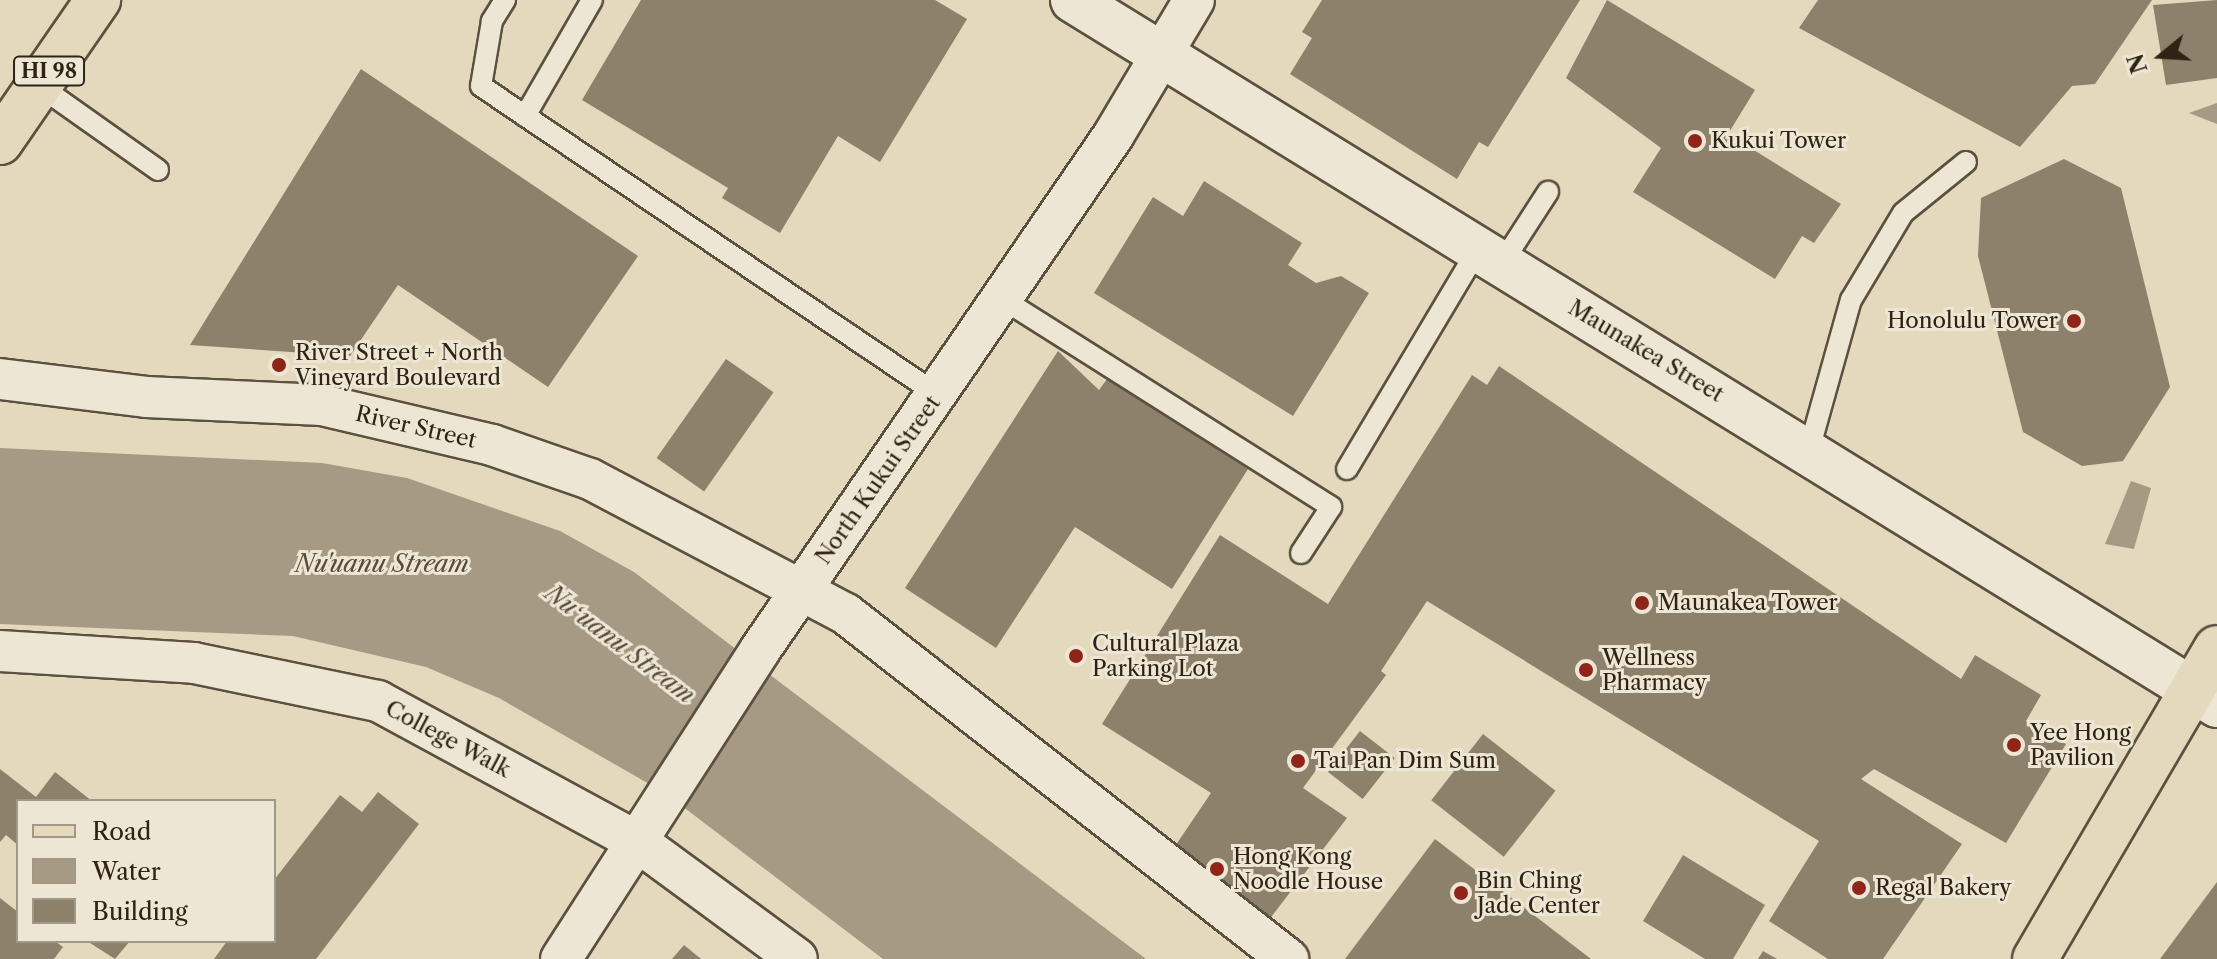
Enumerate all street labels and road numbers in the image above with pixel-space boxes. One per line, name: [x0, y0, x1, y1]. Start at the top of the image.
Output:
road number: HI 98: [13, 55, 85, 87]
street label: Maunakea Street: [1564, 294, 1728, 408]
street label: North Kukui Street: [810, 391, 946, 569]
street label: River Street: [353, 400, 479, 454]
street label: College Walk: [381, 695, 515, 783]

